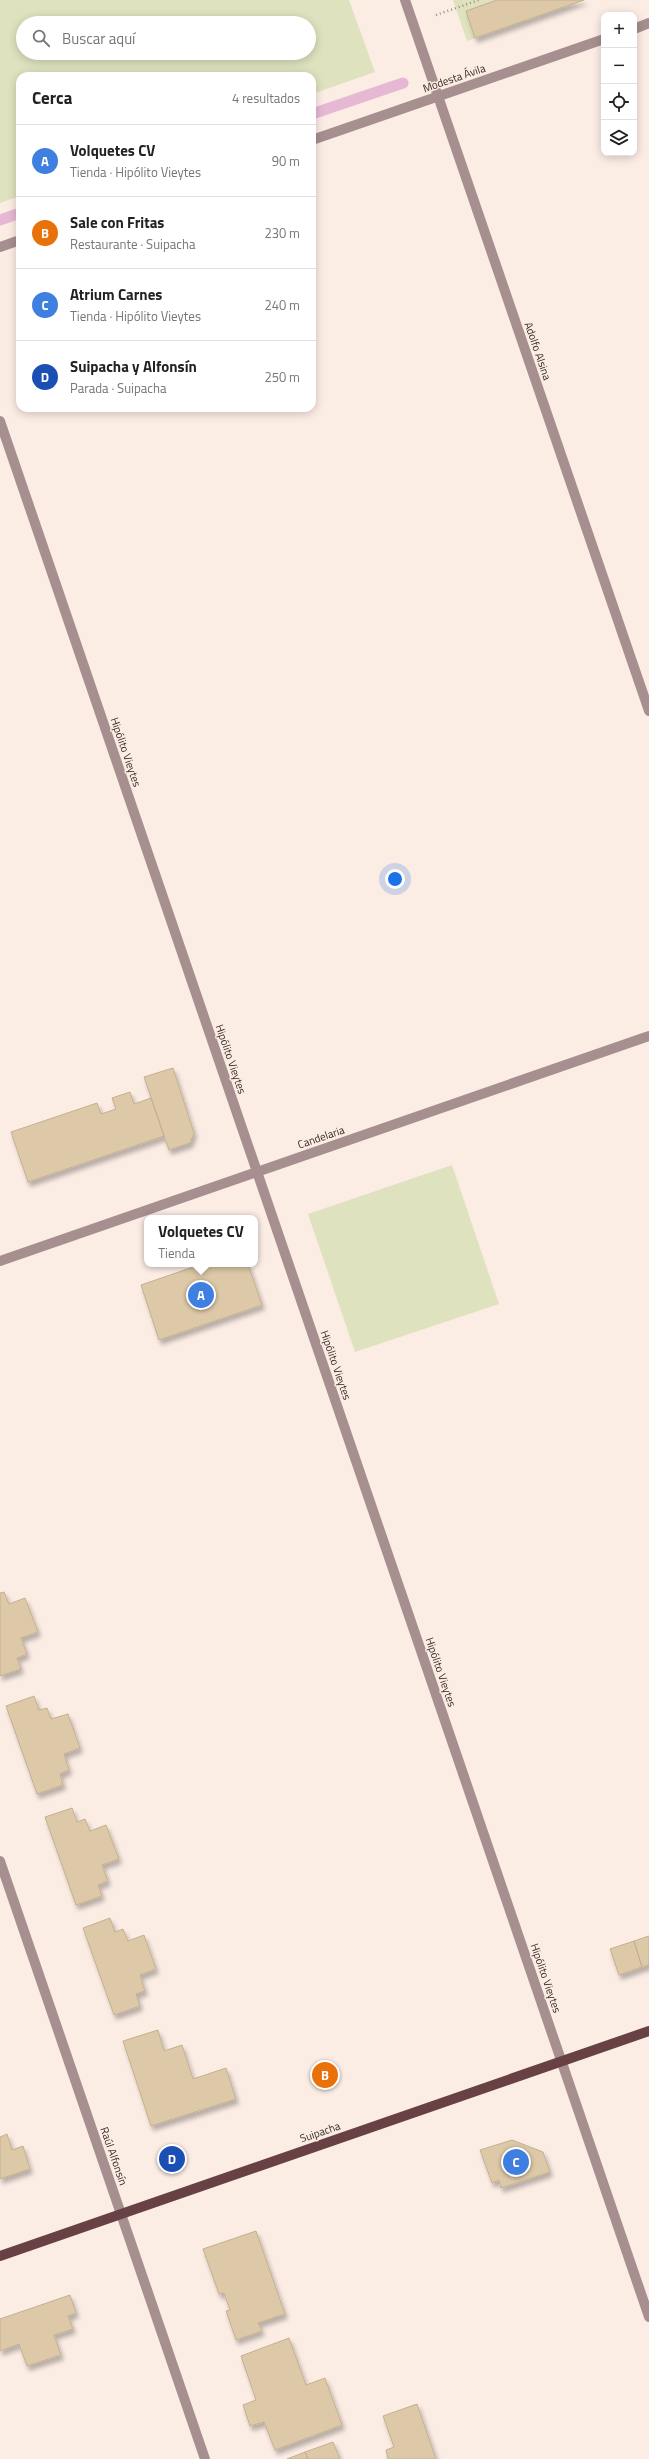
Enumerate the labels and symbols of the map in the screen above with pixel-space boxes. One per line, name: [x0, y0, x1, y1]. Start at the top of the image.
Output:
street label: Modesta Ávila: [420, 60, 488, 96]
street label: Adolfo Alsina: [521, 320, 556, 383]
street label: Hipólito Vieytes: [107, 715, 145, 789]
your location: [385, 869, 405, 889]
street label: Hipólito Vieytes: [212, 1022, 250, 1096]
street label: Candelaria: [295, 1121, 347, 1152]
pin: A: [188, 1280, 214, 1310]
street label: Hipólito Vieytes: [317, 1328, 355, 1402]
street label: Hipólito Vieytes: [422, 1635, 460, 1709]
street label: Hipólito Vieytes: [527, 1941, 565, 2015]
pin: B: [312, 2060, 338, 2090]
street label: Suipacha: [298, 2117, 343, 2146]
street label: Raúl Alfonsín: [97, 2125, 132, 2187]
pin: D: [159, 2144, 185, 2174]
pin: C: [503, 2147, 529, 2177]

